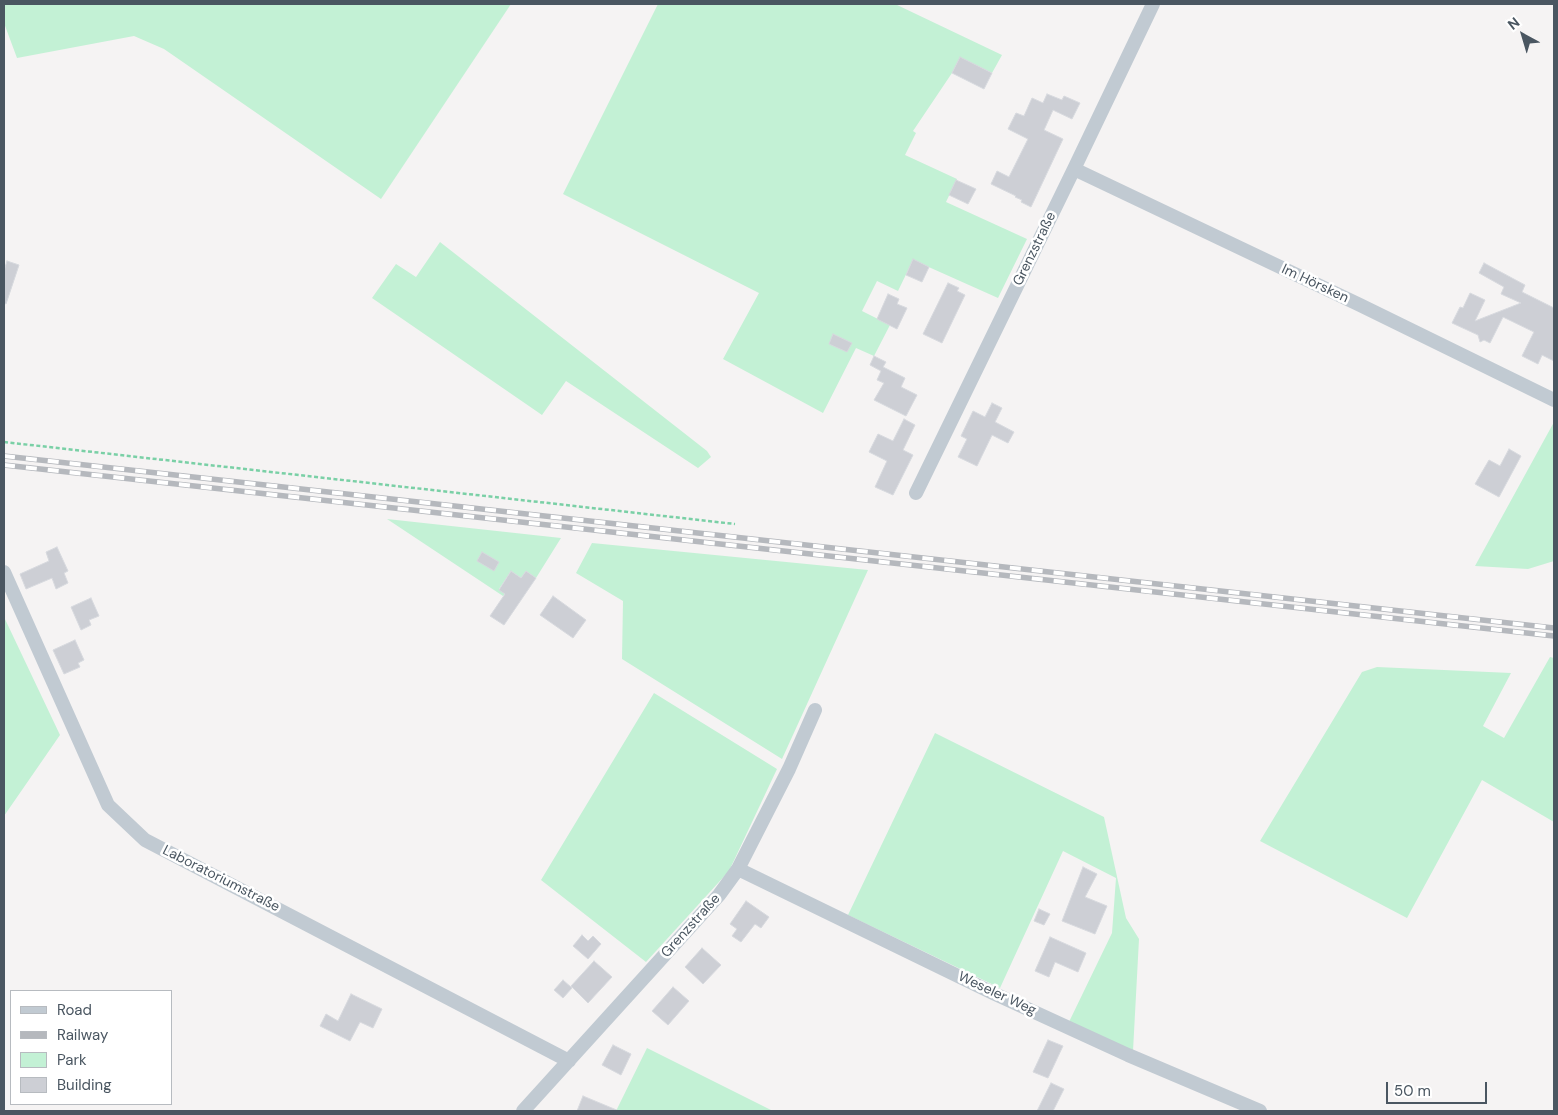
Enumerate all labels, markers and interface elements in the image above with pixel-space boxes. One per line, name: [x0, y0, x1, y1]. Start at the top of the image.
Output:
north arrow: [1498, 10, 1548, 60]
text: N: [1504, 13, 1523, 34]
street label: Grenzstraße: [1010, 209, 1060, 289]
street label: Im Hörsken: [1279, 261, 1351, 307]
street label: Laboratoriumstraße: [160, 842, 282, 916]
street label: Grenzstraße: [658, 891, 724, 961]
street label: Weseler Weg: [955, 969, 1039, 1019]
legend: [10, 990, 172, 1105]
text: Road: [57, 1000, 92, 1020]
text: Railway: [57, 1025, 108, 1045]
text: Park: [57, 1050, 87, 1070]
scale bar: [1388, 1072, 1489, 1104]
text: Building: [57, 1075, 112, 1095]
text: 50 m: [1394, 1081, 1431, 1101]

